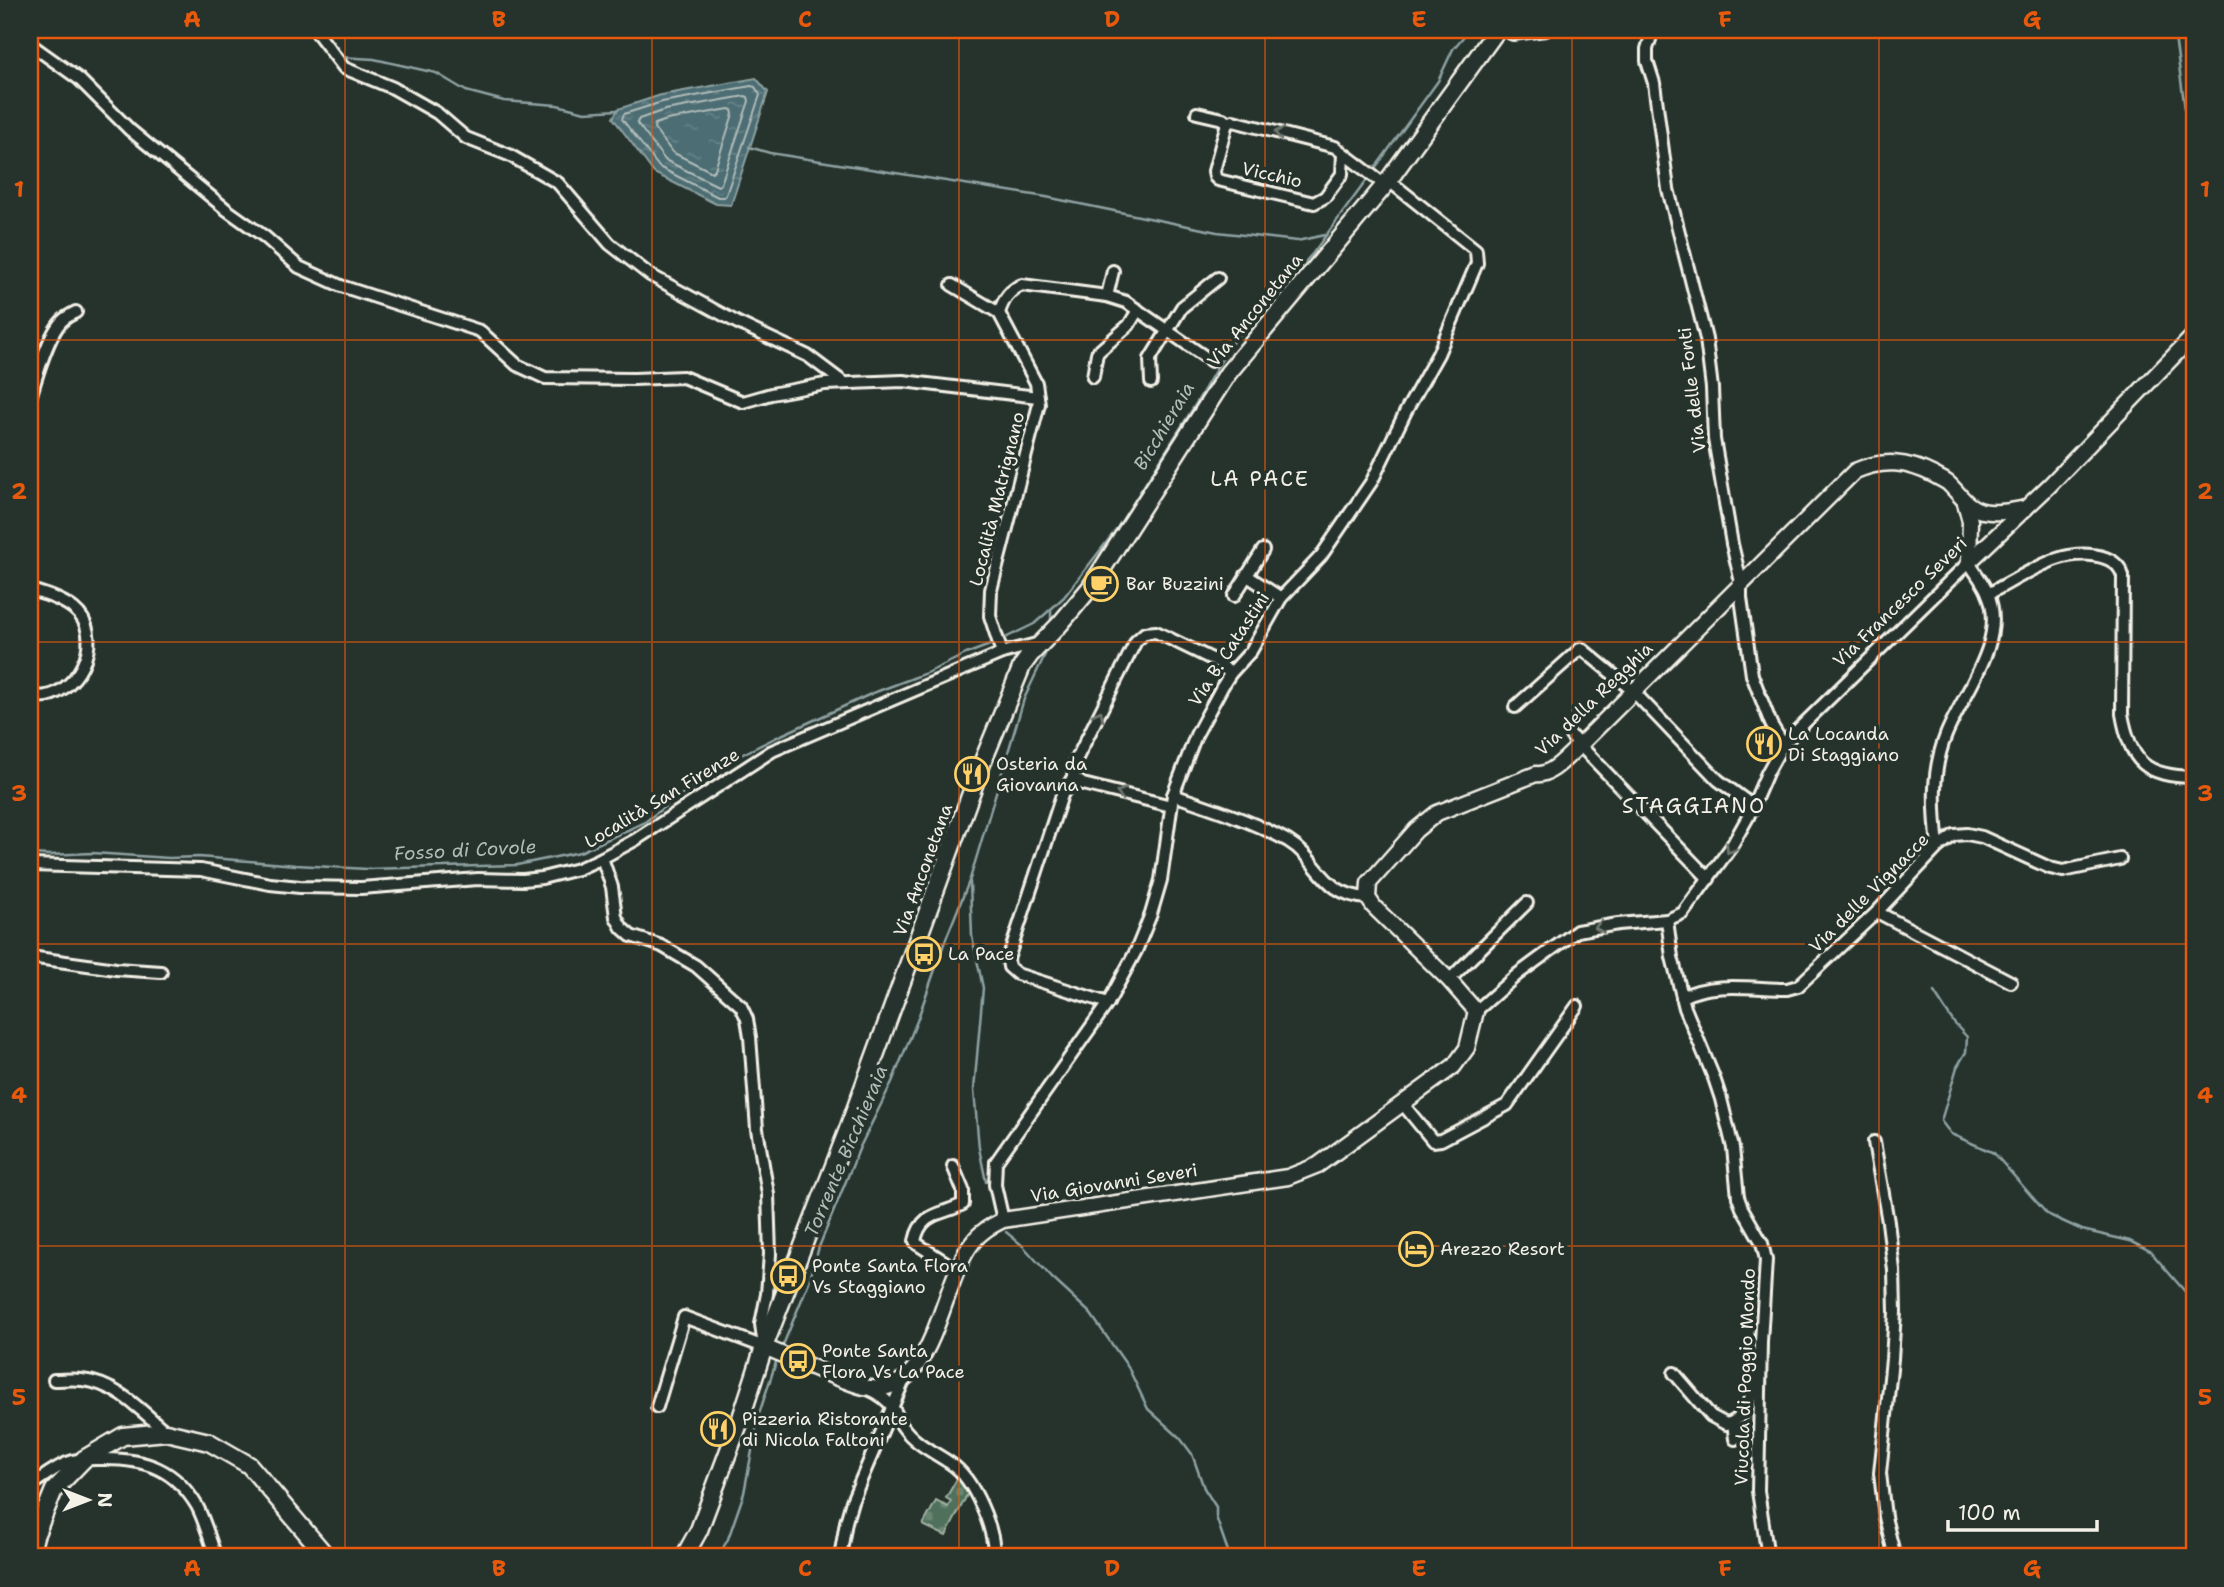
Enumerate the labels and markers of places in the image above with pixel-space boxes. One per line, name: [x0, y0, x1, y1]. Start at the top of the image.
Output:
cafe icon: Bar Buzzini: [1082, 565, 1120, 603]
place label: Bar Buzzini: [1126, 572, 1224, 596]
place label: La Locanda Di Staggiano: [1788, 722, 1899, 767]
restaurant icon: La Locanda Di Staggiano: [1745, 725, 1783, 763]
place label: Osteria da Giovanna: [996, 752, 1087, 797]
restaurant icon: Osteria da Giovanna: [953, 755, 991, 793]
bus stop icon: La Pace: [905, 935, 943, 973]
place label: La Pace: [948, 942, 1015, 966]
hotel icon: Arezzo Resort: [1397, 1230, 1435, 1268]
place label: Arezzo Resort: [1440, 1237, 1565, 1261]
place label: Ponte Santa Flora Vs Staggiano: [812, 1254, 968, 1299]
bus stop icon: Ponte Santa Flora Vs Staggiano: [769, 1257, 807, 1295]
place label: Ponte Santa Flora Vs La Pace: [822, 1339, 965, 1384]
bus stop icon: Ponte Santa Flora Vs La Pace: [779, 1342, 817, 1380]
place label: Pizzeria Ristorante di Nicola Faltoni: [742, 1407, 908, 1452]
restaurant icon: Pizzeria Ristorante di Nicola Faltoni: [699, 1410, 737, 1448]

